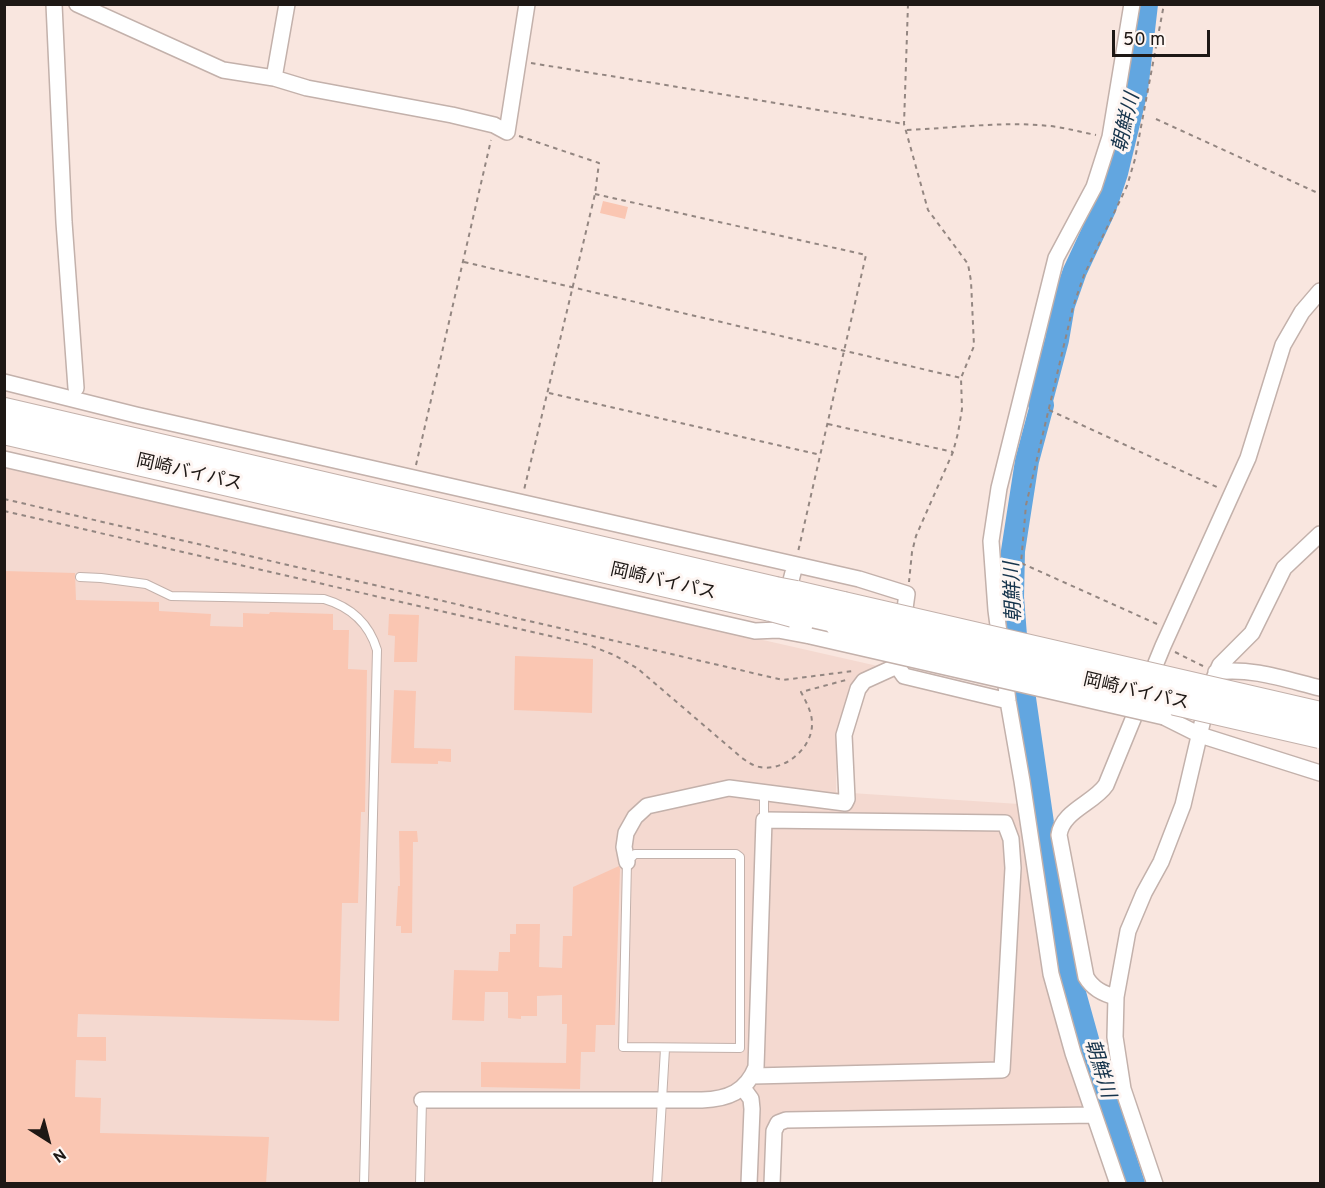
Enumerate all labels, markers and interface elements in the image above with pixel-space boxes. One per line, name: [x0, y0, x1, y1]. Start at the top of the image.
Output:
scale bar: [1115, 18, 1212, 56]
text: 50 m: [1123, 29, 1165, 52]
water label: 朝鮮川: [1110, 91, 1146, 155]
street label: 岡崎バイパス: [134, 451, 244, 497]
street label: 岡崎バイパス: [608, 560, 718, 606]
water label: 朝鮮川: [1002, 562, 1028, 622]
street label: 岡崎バイパス: [1081, 670, 1191, 716]
water label: 朝鮮川: [1078, 1037, 1118, 1101]
north arrow: [18, 1110, 78, 1170]
text: N: [48, 1143, 69, 1166]

